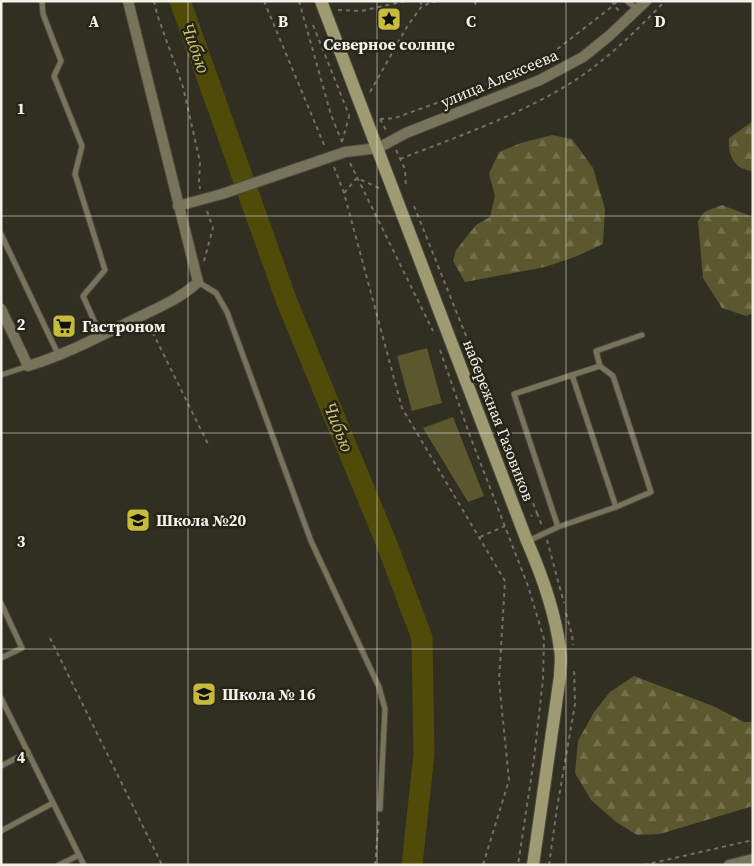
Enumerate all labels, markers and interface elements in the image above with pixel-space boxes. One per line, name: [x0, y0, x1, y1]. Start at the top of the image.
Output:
place icon: Северное солнце: [376, 6, 402, 32]
text: A: [89, 10, 100, 32]
text: B: [278, 10, 289, 32]
text: C: [466, 10, 476, 32]
text: D: [654, 10, 666, 32]
water label: Чибью: [175, 20, 217, 77]
place label: Северное солнце: [323, 33, 455, 55]
street label: улица Алексеева: [437, 43, 562, 113]
text: 1: [17, 97, 25, 119]
text: 2: [17, 313, 26, 335]
supermarket icon: Гастроном: [51, 313, 77, 339]
place label: Гастроном: [82, 315, 166, 337]
street label: набережная Газовиков: [458, 336, 540, 504]
water label: Чибью: [318, 398, 360, 456]
school or university icon: Школа №20: [125, 507, 151, 533]
place label: Школа №20: [156, 509, 247, 531]
text: 3: [17, 530, 26, 552]
school or university icon: Школа № 16: [191, 681, 217, 707]
place label: Школа № 16: [222, 683, 316, 705]
text: 4: [17, 746, 26, 768]

